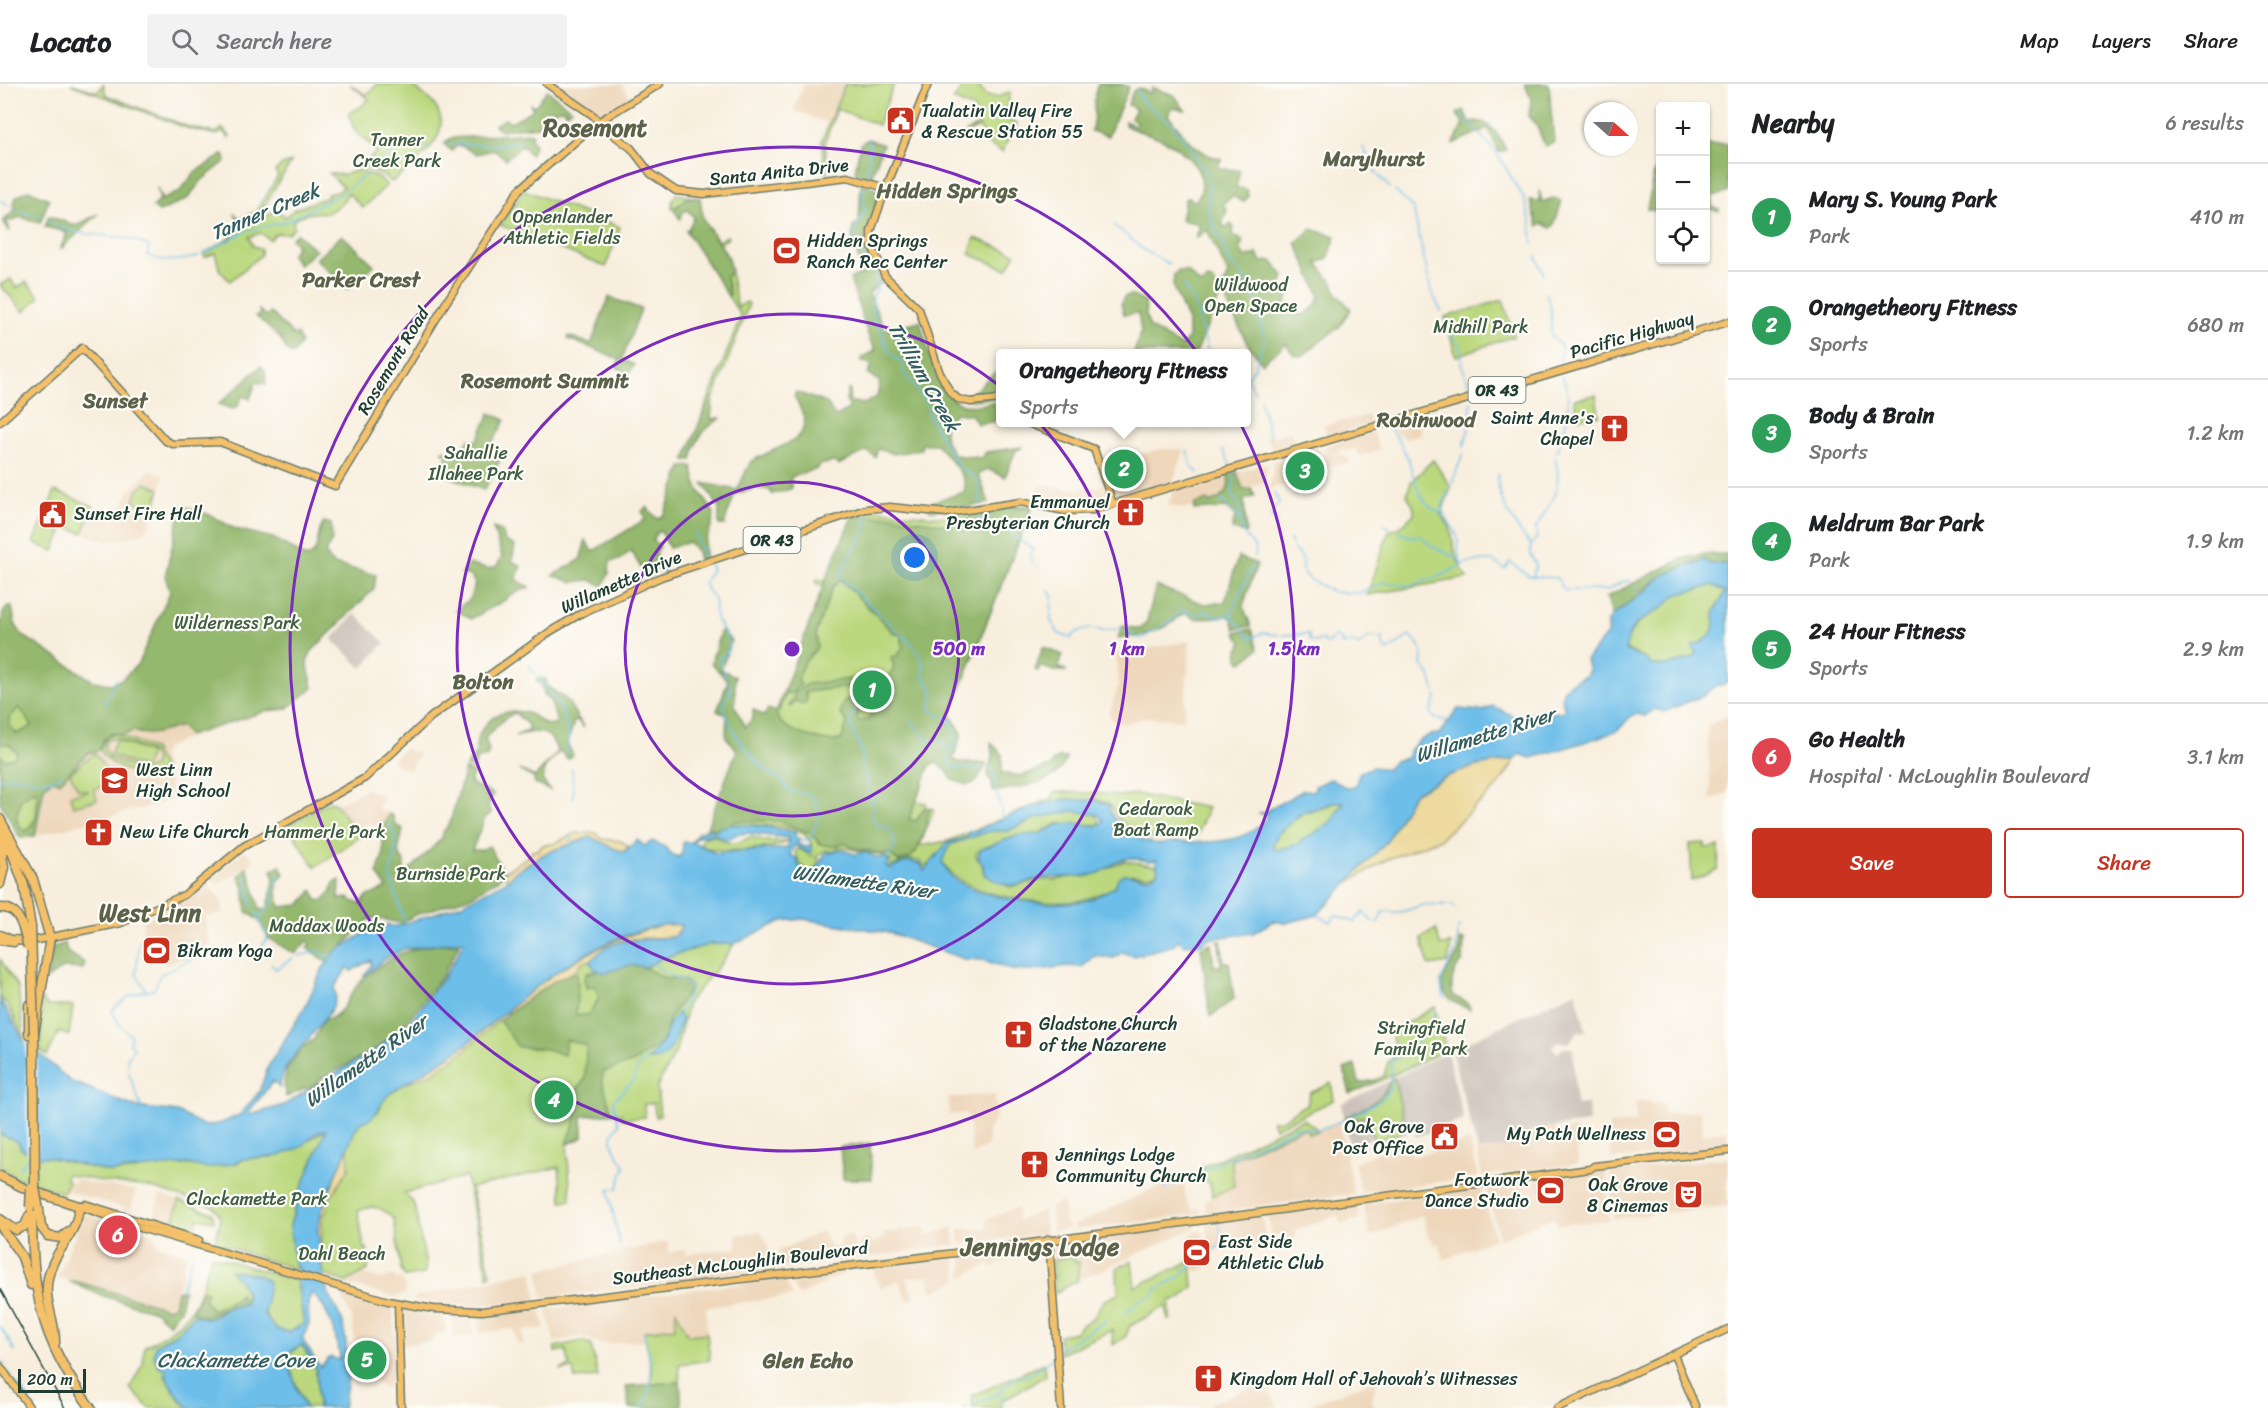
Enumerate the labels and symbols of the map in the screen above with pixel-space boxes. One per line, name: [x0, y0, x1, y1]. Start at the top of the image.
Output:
place label: Tualatin Valley Fire & Rescue Station 55: [921, 95, 1083, 148]
north arrow: [1584, 102, 1638, 156]
public building icon: Tualatin Valley Fire & Rescue Station 55: [884, 105, 916, 137]
district label: Rosemont: [542, 107, 647, 149]
park label: Tanner Creek Park: [353, 124, 441, 177]
district label: Marylhurst: [1322, 140, 1426, 178]
street label: Santa Anita Drive: [708, 149, 851, 195]
water label: Tanner Creek: [205, 172, 327, 251]
district label: Hidden Springs: [876, 172, 1018, 210]
park label: Oppenlander Athletic Fields: [503, 201, 621, 254]
place label: Hidden Springs Ranch Rec Center: [807, 225, 948, 278]
sports icon: Hidden Springs Ranch Rec Center: [770, 235, 802, 267]
district label: Parker Crest: [302, 261, 421, 299]
park label: Wildwood Open Space: [1205, 269, 1297, 322]
street label: Rosemont Road: [348, 299, 439, 421]
street label: Pacific Highway: [1566, 302, 1699, 368]
park label: Midhill Park: [1433, 311, 1529, 343]
water label: Trillium Creek: [878, 315, 971, 440]
district label: Rosemont Summit: [460, 362, 630, 400]
road number: OR 43: [1468, 377, 1526, 403]
district label: Sunset: [82, 382, 149, 420]
district label: Robinwood: [1376, 401, 1477, 439]
place label: Saint Anne's Chapel: [1491, 402, 1595, 455]
church icon: Saint Anne's Chapel: [1599, 412, 1631, 444]
park label: Sahallie Illahee Park: [427, 437, 524, 490]
pin: 2: [1104, 446, 1144, 492]
pin: 3: [1286, 448, 1324, 494]
place label: Emmanuel Presbyterian Church: [946, 486, 1111, 539]
church icon: Emmanuel Presbyterian Church: [1115, 496, 1147, 528]
public building icon: Sunset Fire Hall: [37, 498, 69, 530]
place label: Sunset Fire Hall: [74, 498, 203, 530]
road number: OR 43: [744, 527, 800, 553]
street label: Willamette Drive: [555, 541, 687, 623]
your location: [900, 543, 929, 572]
park label: Wilderness Park: [174, 607, 300, 639]
text: 500 m: [933, 633, 985, 665]
text: 1 km: [1109, 633, 1145, 665]
text: 1.5 km: [1268, 633, 1320, 665]
centre of rings: [782, 639, 802, 659]
district label: Bolton: [452, 663, 514, 701]
pin: 1: [852, 668, 892, 712]
water label: Willamette River: [1411, 696, 1563, 773]
place label: West Linn High School: [136, 754, 231, 807]
school or university icon: West Linn High School: [99, 764, 131, 796]
park label: Cedaroak Boat Ramp: [1113, 793, 1199, 846]
church icon: New Life Church: [83, 816, 115, 848]
place label: New Life Church: [120, 816, 249, 848]
park label: Hammerle Park: [264, 816, 386, 848]
water label: Willamette River: [790, 855, 942, 910]
park label: Burnside Park: [396, 858, 506, 890]
district label: West Linn: [99, 892, 201, 934]
park label: Maddax Woods: [269, 910, 385, 942]
sports icon: Bikram Yoga: [140, 935, 172, 967]
place label: Bikram Yoga: [177, 935, 273, 967]
water label: Willamette River: [297, 1003, 438, 1117]
place label: Gladstone Church of the Nazarene: [1039, 1008, 1177, 1061]
park label: Stringfield Family Park: [1374, 1012, 1468, 1065]
church icon: Gladstone Church of the Nazarene: [1002, 1018, 1034, 1050]
pin: 4: [534, 1078, 574, 1122]
place label: Oak Grove Post Office: [1332, 1111, 1424, 1164]
place label: My Path Wellness: [1507, 1118, 1647, 1150]
sports icon: My Path Wellness: [1651, 1118, 1683, 1150]
public building icon: Oak Grove Post Office: [1429, 1121, 1461, 1153]
place label: Jennings Lodge Community Church: [1055, 1139, 1206, 1192]
church icon: Jennings Lodge Community Church: [1019, 1149, 1051, 1181]
place label: Footwork Dance Studio: [1425, 1164, 1529, 1217]
place label: Oak Grove 8 Cinemas: [1587, 1169, 1669, 1222]
sports icon: Footwork Dance Studio: [1534, 1174, 1566, 1206]
theatre icon: Oak Grove 8 Cinemas: [1673, 1179, 1705, 1211]
park label: Clackamette Park: [186, 1183, 328, 1215]
pin: 6: [98, 1212, 138, 1258]
district label: Jennings Lodge: [959, 1226, 1120, 1268]
place label: East Side Athletic Club: [1217, 1226, 1324, 1279]
street label: Southeast McLoughlin Boulevard: [610, 1231, 871, 1295]
sports icon: East Side Athletic Club: [1181, 1236, 1213, 1268]
park label: Dahl Beach: [298, 1238, 386, 1270]
pin: 5: [348, 1338, 386, 1382]
district label: Glen Echo: [762, 1342, 854, 1380]
water label: Clackamette Cove: [157, 1343, 317, 1378]
church icon: Kingdom Hall of Jehovah’s Witnesses: [1193, 1363, 1225, 1395]
place label: Kingdom Hall of Jehovah’s Witnesses: [1230, 1363, 1518, 1395]
scale bar: [18, 1366, 86, 1394]

